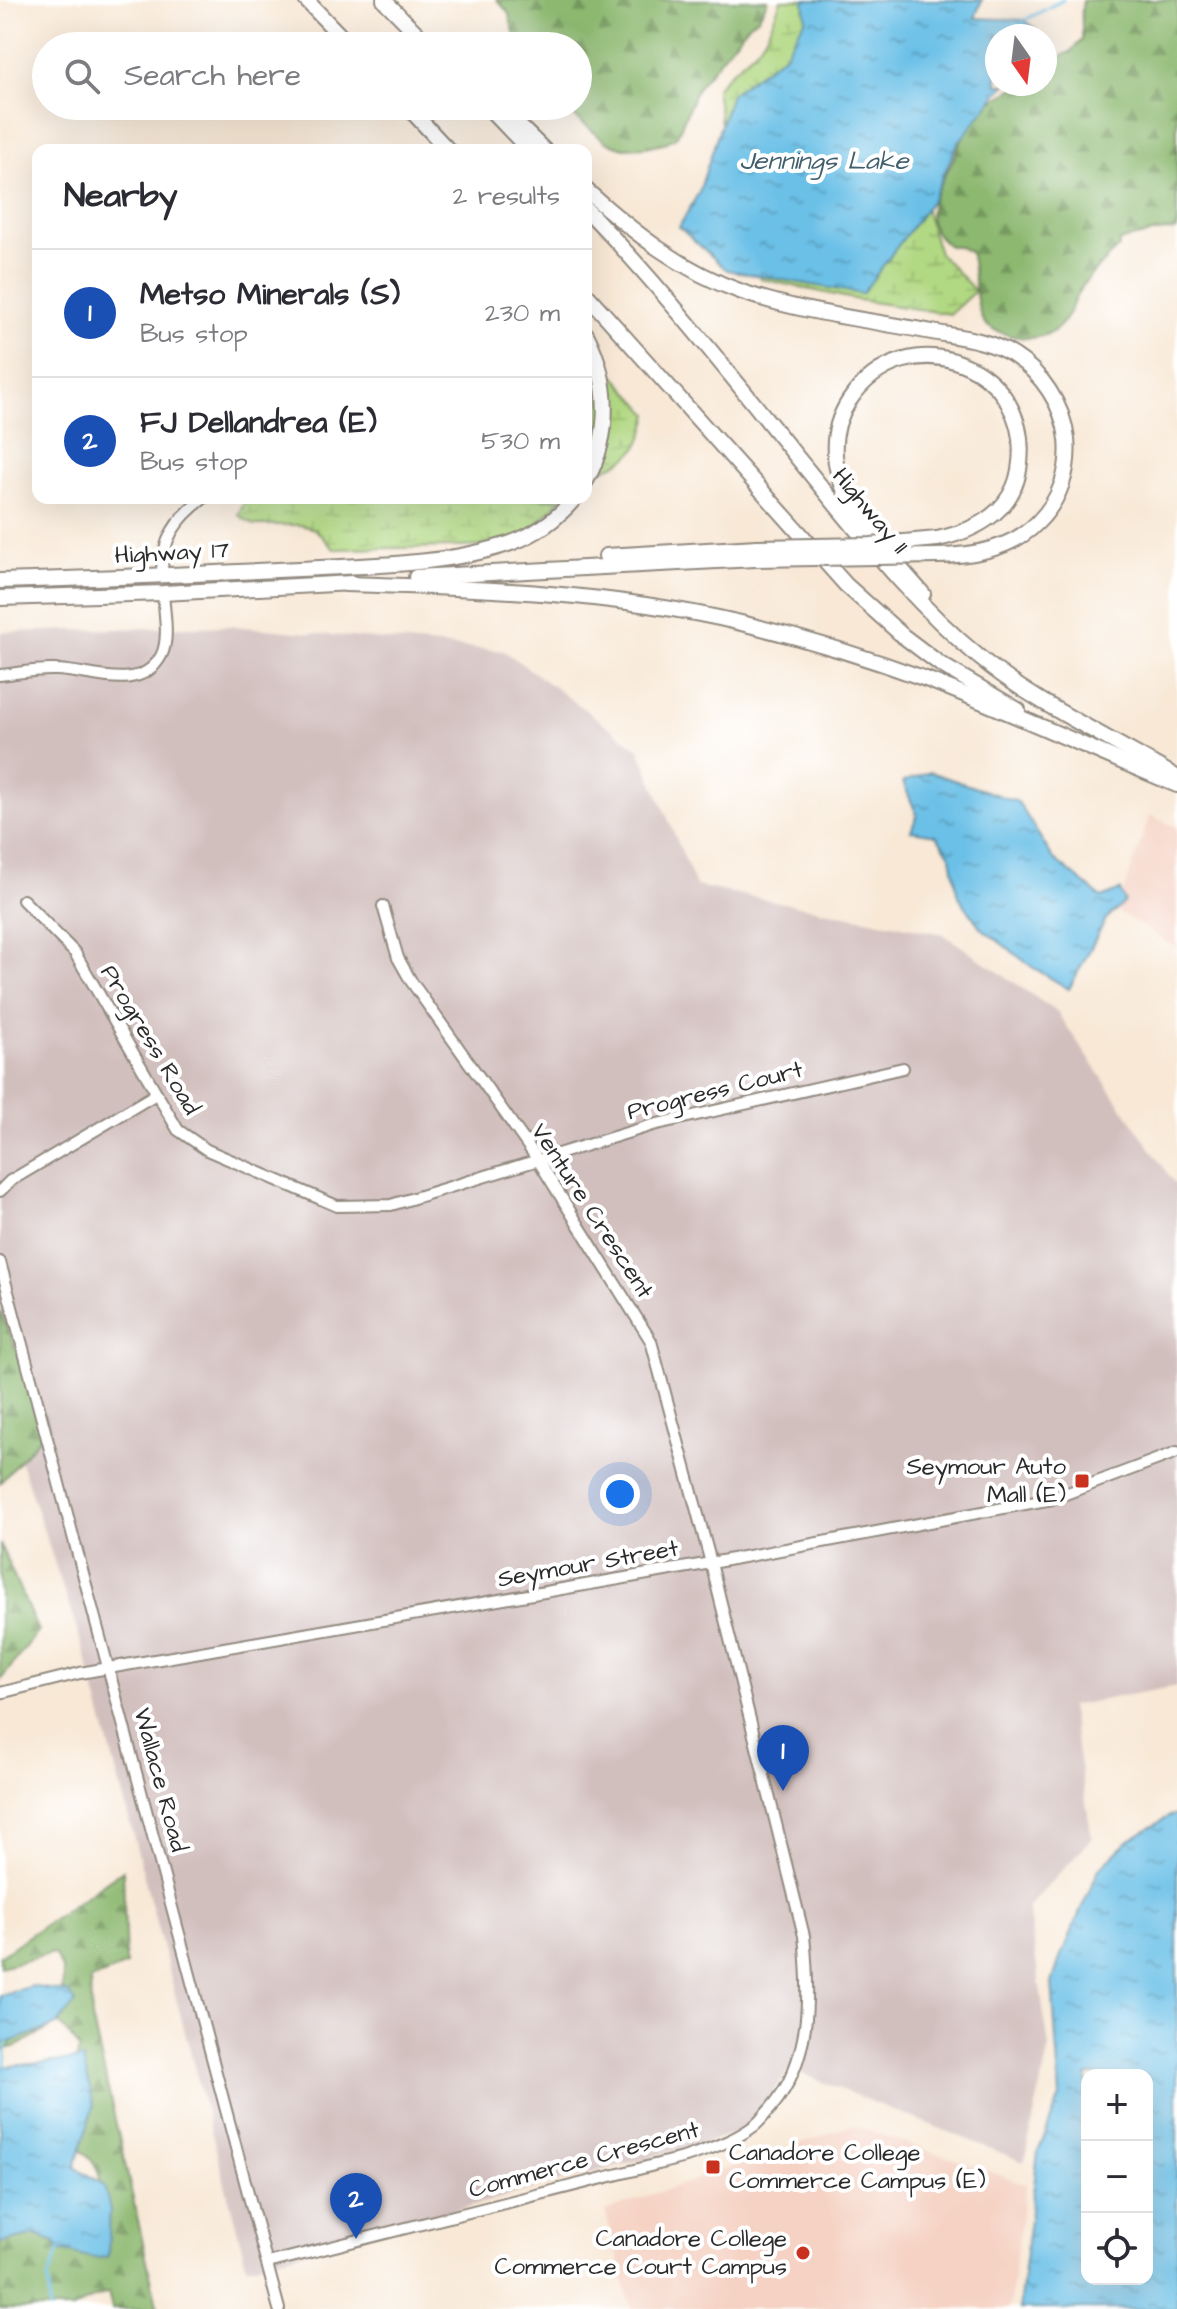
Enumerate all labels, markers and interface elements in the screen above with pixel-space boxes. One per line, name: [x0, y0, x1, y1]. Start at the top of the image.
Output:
north arrow: [985, 24, 1057, 96]
search box: [32, 32, 592, 120]
icon: search: [60, 54, 104, 98]
text: Search here: [124, 55, 301, 97]
water label: Jennings Lake: [740, 143, 910, 180]
text: Nearby: [64, 172, 178, 220]
text: 2 results: [452, 178, 560, 214]
text: Metso Minerals (S): [140, 274, 400, 316]
text: 1: [88, 295, 92, 331]
text: 230 m: [485, 295, 560, 331]
text: Bus stop: [140, 316, 248, 352]
text: FJ Dellandrea (E): [140, 402, 377, 444]
text: 2: [83, 423, 97, 459]
text: 530 m: [481, 423, 560, 459]
text: Bus stop: [140, 444, 248, 480]
street label: Highway 11: [823, 461, 916, 562]
street label: Highway 17: [114, 533, 230, 574]
street label: Progress Road: [91, 959, 208, 1122]
street label: Progress Court: [624, 1053, 807, 1130]
street label: Venture Crescent: [522, 1117, 662, 1306]
place label: Seymour Auto Mall (E): [906, 1450, 1067, 1512]
marker: Seymour Auto Mall (E): [1073, 1472, 1091, 1490]
your location: [600, 1474, 640, 1514]
street label: Seymour Street: [495, 1531, 681, 1598]
street label: Wallace Road: [124, 1704, 196, 1856]
pin: 1: [757, 1725, 809, 1791]
map controls: [1081, 2069, 1153, 2285]
button: +: [1081, 2069, 1153, 2141]
street label: Commerce Crescent: [465, 2113, 703, 2207]
place label: Canadore College Commerce Campus (E): [729, 2136, 986, 2198]
button: −: [1081, 2141, 1153, 2213]
marker: Canadore College Commerce Campus (E): [704, 2158, 722, 2176]
pin: 2: [330, 2173, 382, 2239]
button: locate: [1081, 2213, 1153, 2285]
place label: Canadore College Commerce Court Campus: [494, 2222, 787, 2284]
marker: Canadore College Commerce Court Campus: [794, 2244, 812, 2262]

